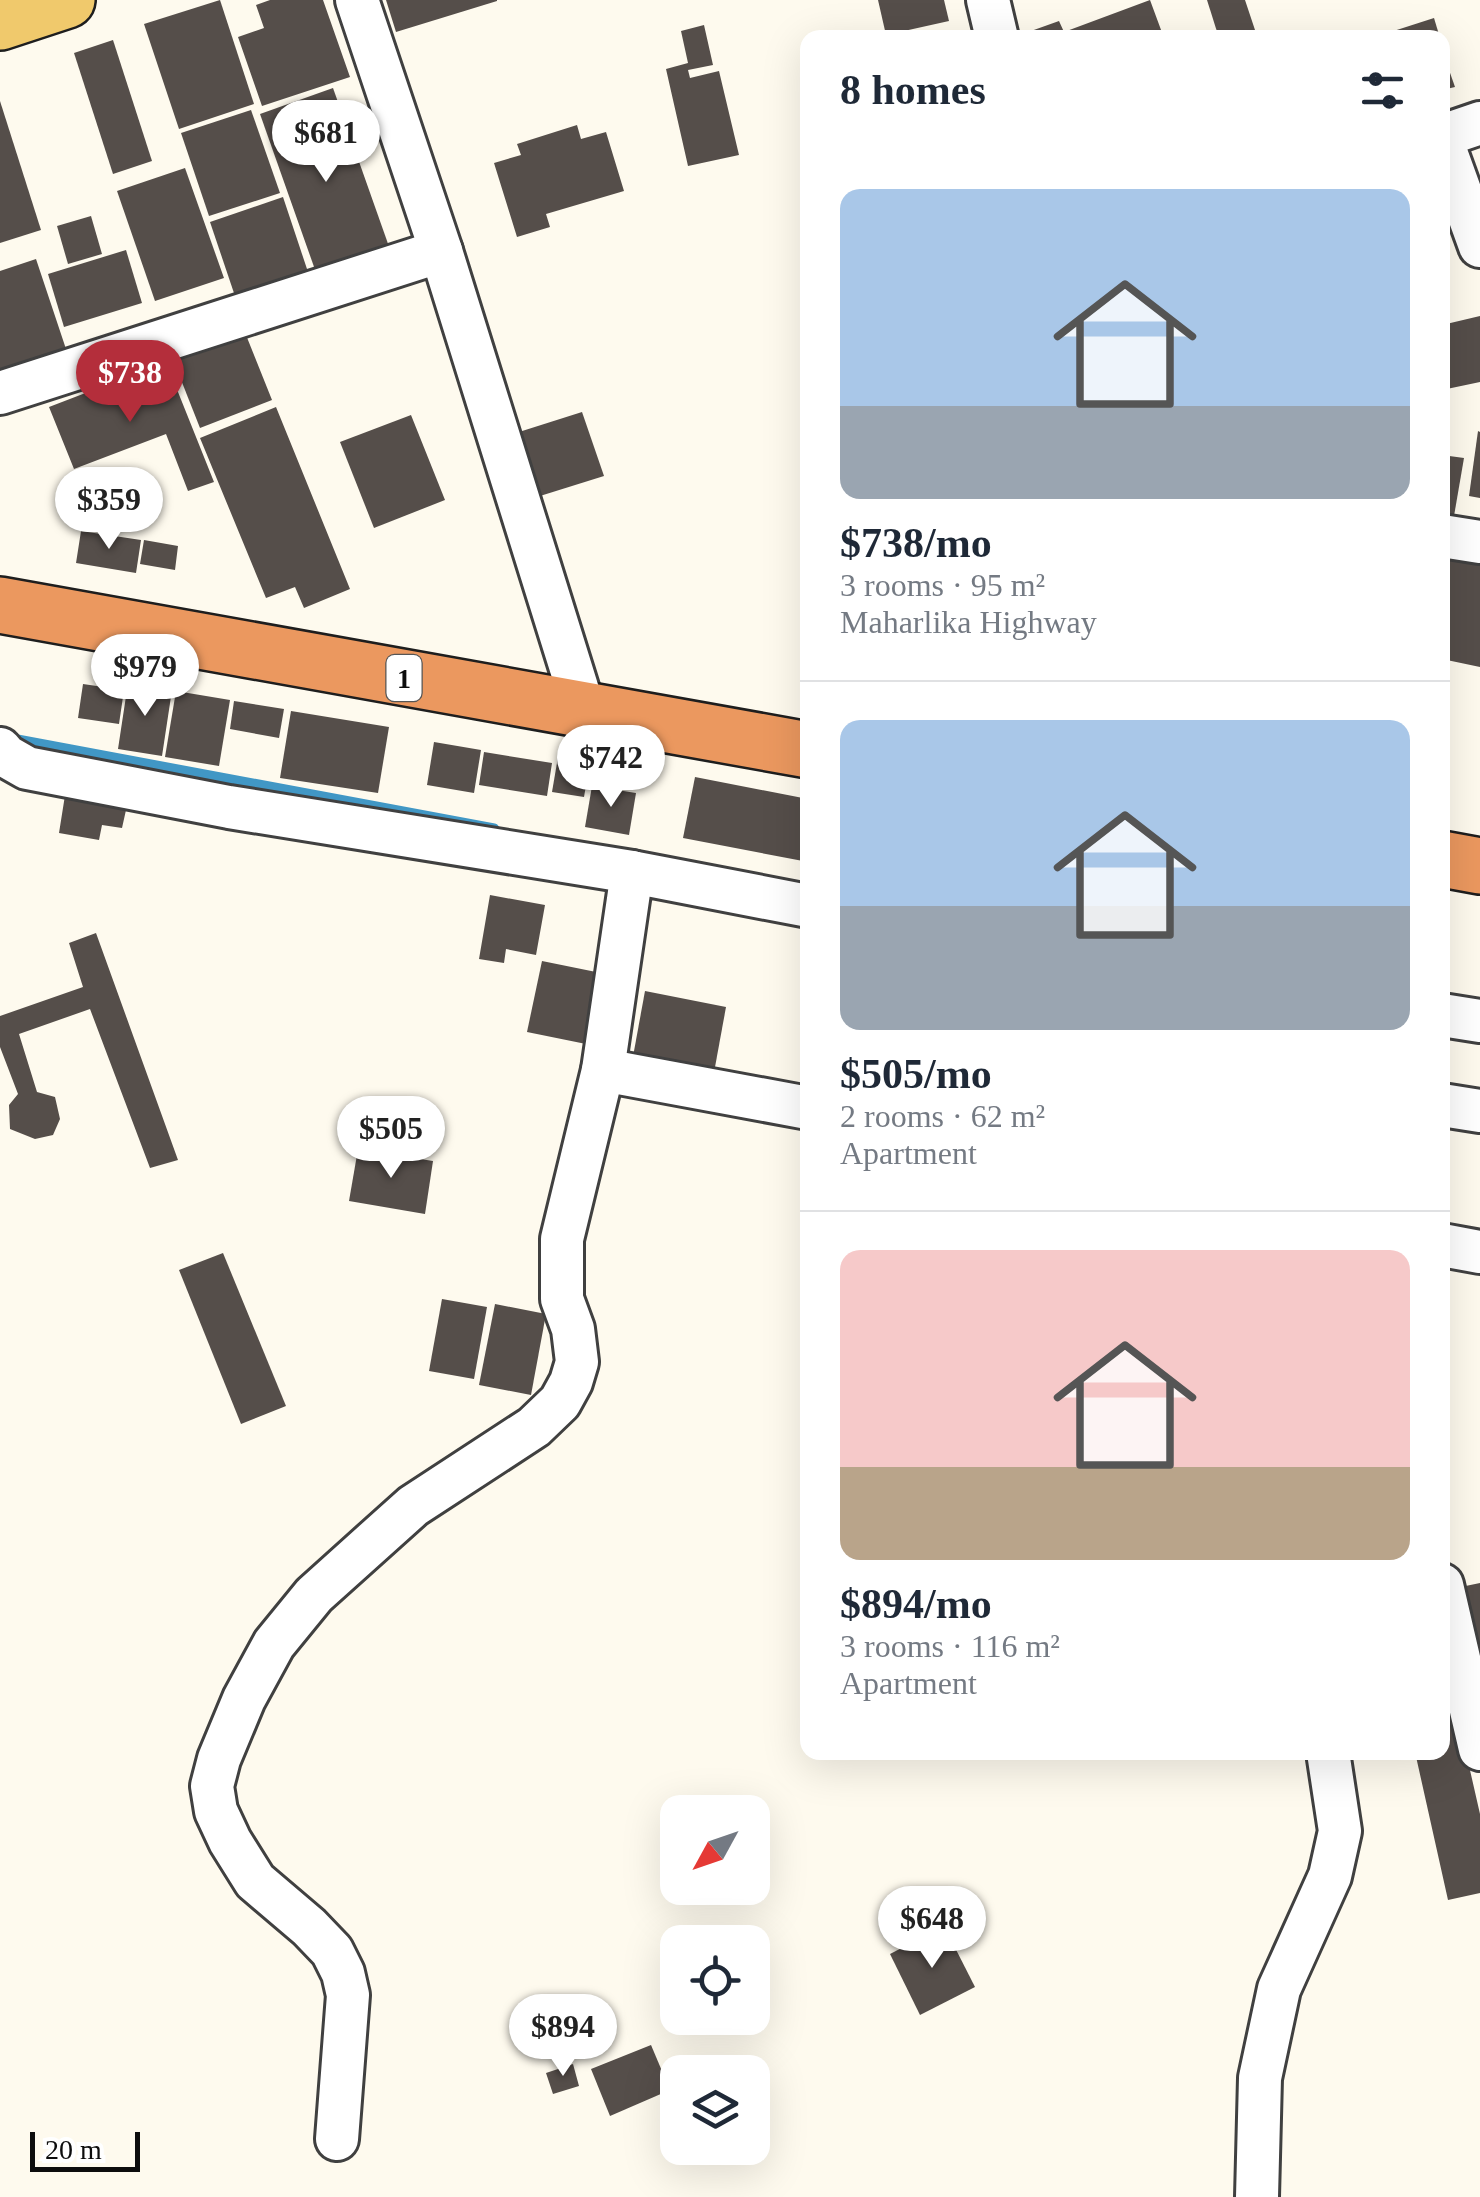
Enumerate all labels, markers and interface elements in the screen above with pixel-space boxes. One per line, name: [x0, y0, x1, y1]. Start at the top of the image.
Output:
icon: filters: [1355, 63, 1410, 118]
text: 8 homes: [840, 67, 986, 113]
pin: $681: [267, 100, 385, 185]
text: $681: [294, 114, 358, 150]
icon: home: [1035, 254, 1215, 434]
pin: $738: [71, 340, 189, 425]
text: $738: [98, 354, 162, 390]
pin: $359: [50, 467, 168, 552]
text: $359: [77, 481, 141, 517]
text: $738/mo: [840, 520, 992, 566]
text: 3 rooms · 95 m²: [840, 567, 1045, 603]
text: Maharlika Highway: [840, 604, 1097, 640]
pin: $979: [86, 634, 204, 719]
text: $979: [113, 648, 177, 684]
road number: 1: [386, 655, 422, 701]
pin: $742: [552, 725, 670, 810]
text: $742: [579, 739, 643, 775]
icon: home: [1035, 785, 1215, 965]
text: $505/mo: [840, 1051, 992, 1097]
pin: $505: [332, 1096, 450, 1181]
text: 2 rooms · 62 m²: [840, 1098, 1045, 1134]
text: $505: [359, 1110, 423, 1146]
text: Apartment: [840, 1135, 977, 1171]
icon: home: [1035, 1315, 1215, 1495]
text: $894/mo: [840, 1581, 992, 1627]
text: 3 rooms · 116 m²: [840, 1628, 1060, 1664]
text: Apartment: [840, 1665, 977, 1701]
north arrow: [660, 1795, 770, 1905]
map controls: [660, 1795, 770, 2165]
pin: $648: [873, 1886, 991, 1971]
text: $648: [900, 1900, 964, 1936]
button: locate: [660, 1925, 770, 2035]
pin: $894: [504, 1994, 622, 2079]
text: $894: [531, 2008, 595, 2044]
button: layers: [660, 2055, 770, 2165]
scale bar: [30, 2127, 140, 2172]
text: 20 m: [45, 2134, 102, 2165]

